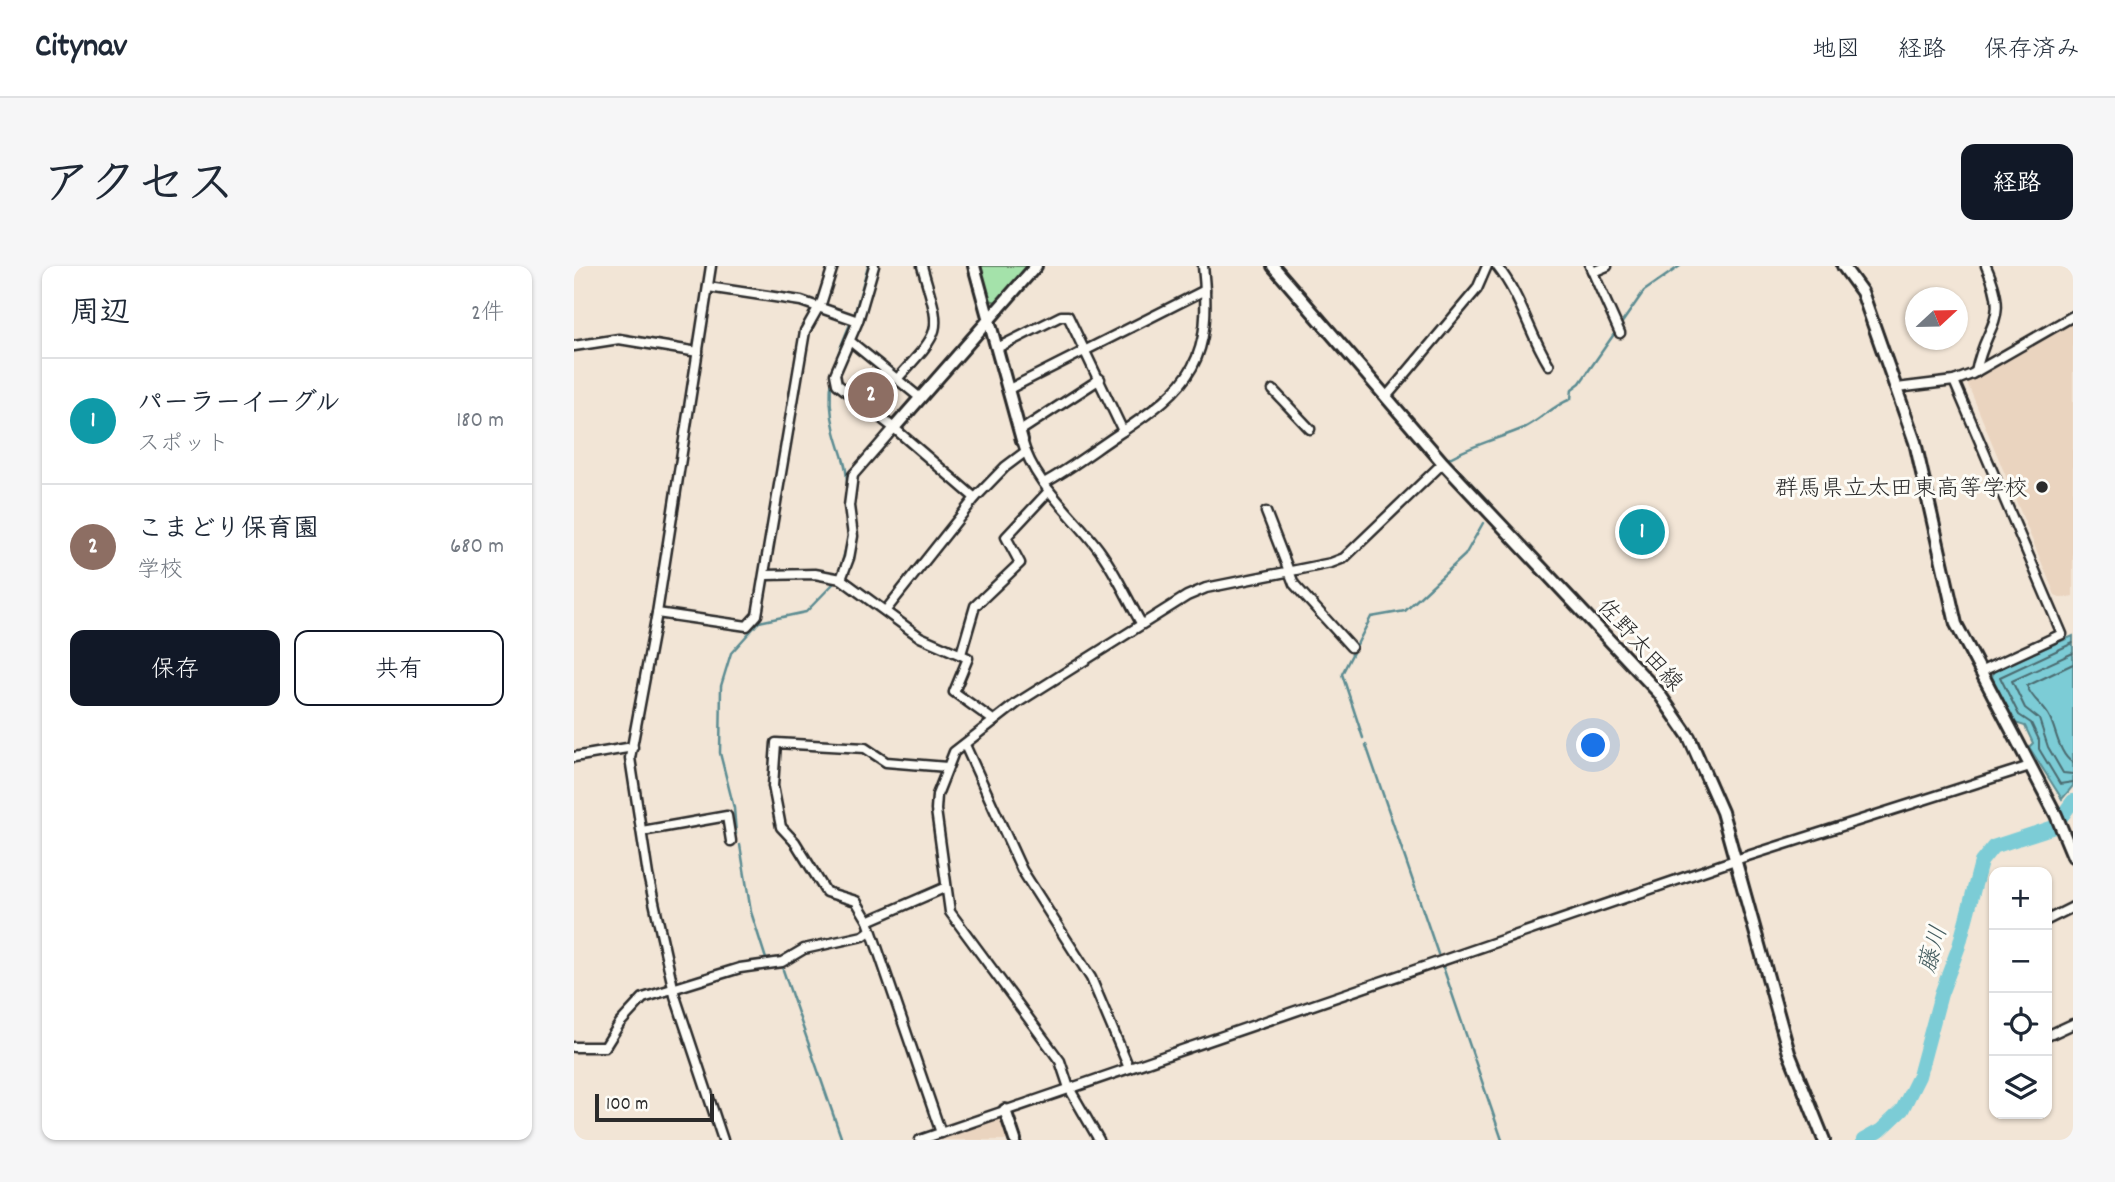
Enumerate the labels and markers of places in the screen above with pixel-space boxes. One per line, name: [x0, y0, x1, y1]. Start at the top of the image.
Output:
pin: 2: [848, 369, 894, 421]
place label: 群馬県立太田東高等学校: [1775, 474, 2028, 507]
marker: 群馬県立太田東高等学校: [2034, 479, 2050, 495]
pin: 1: [1619, 506, 1665, 558]

